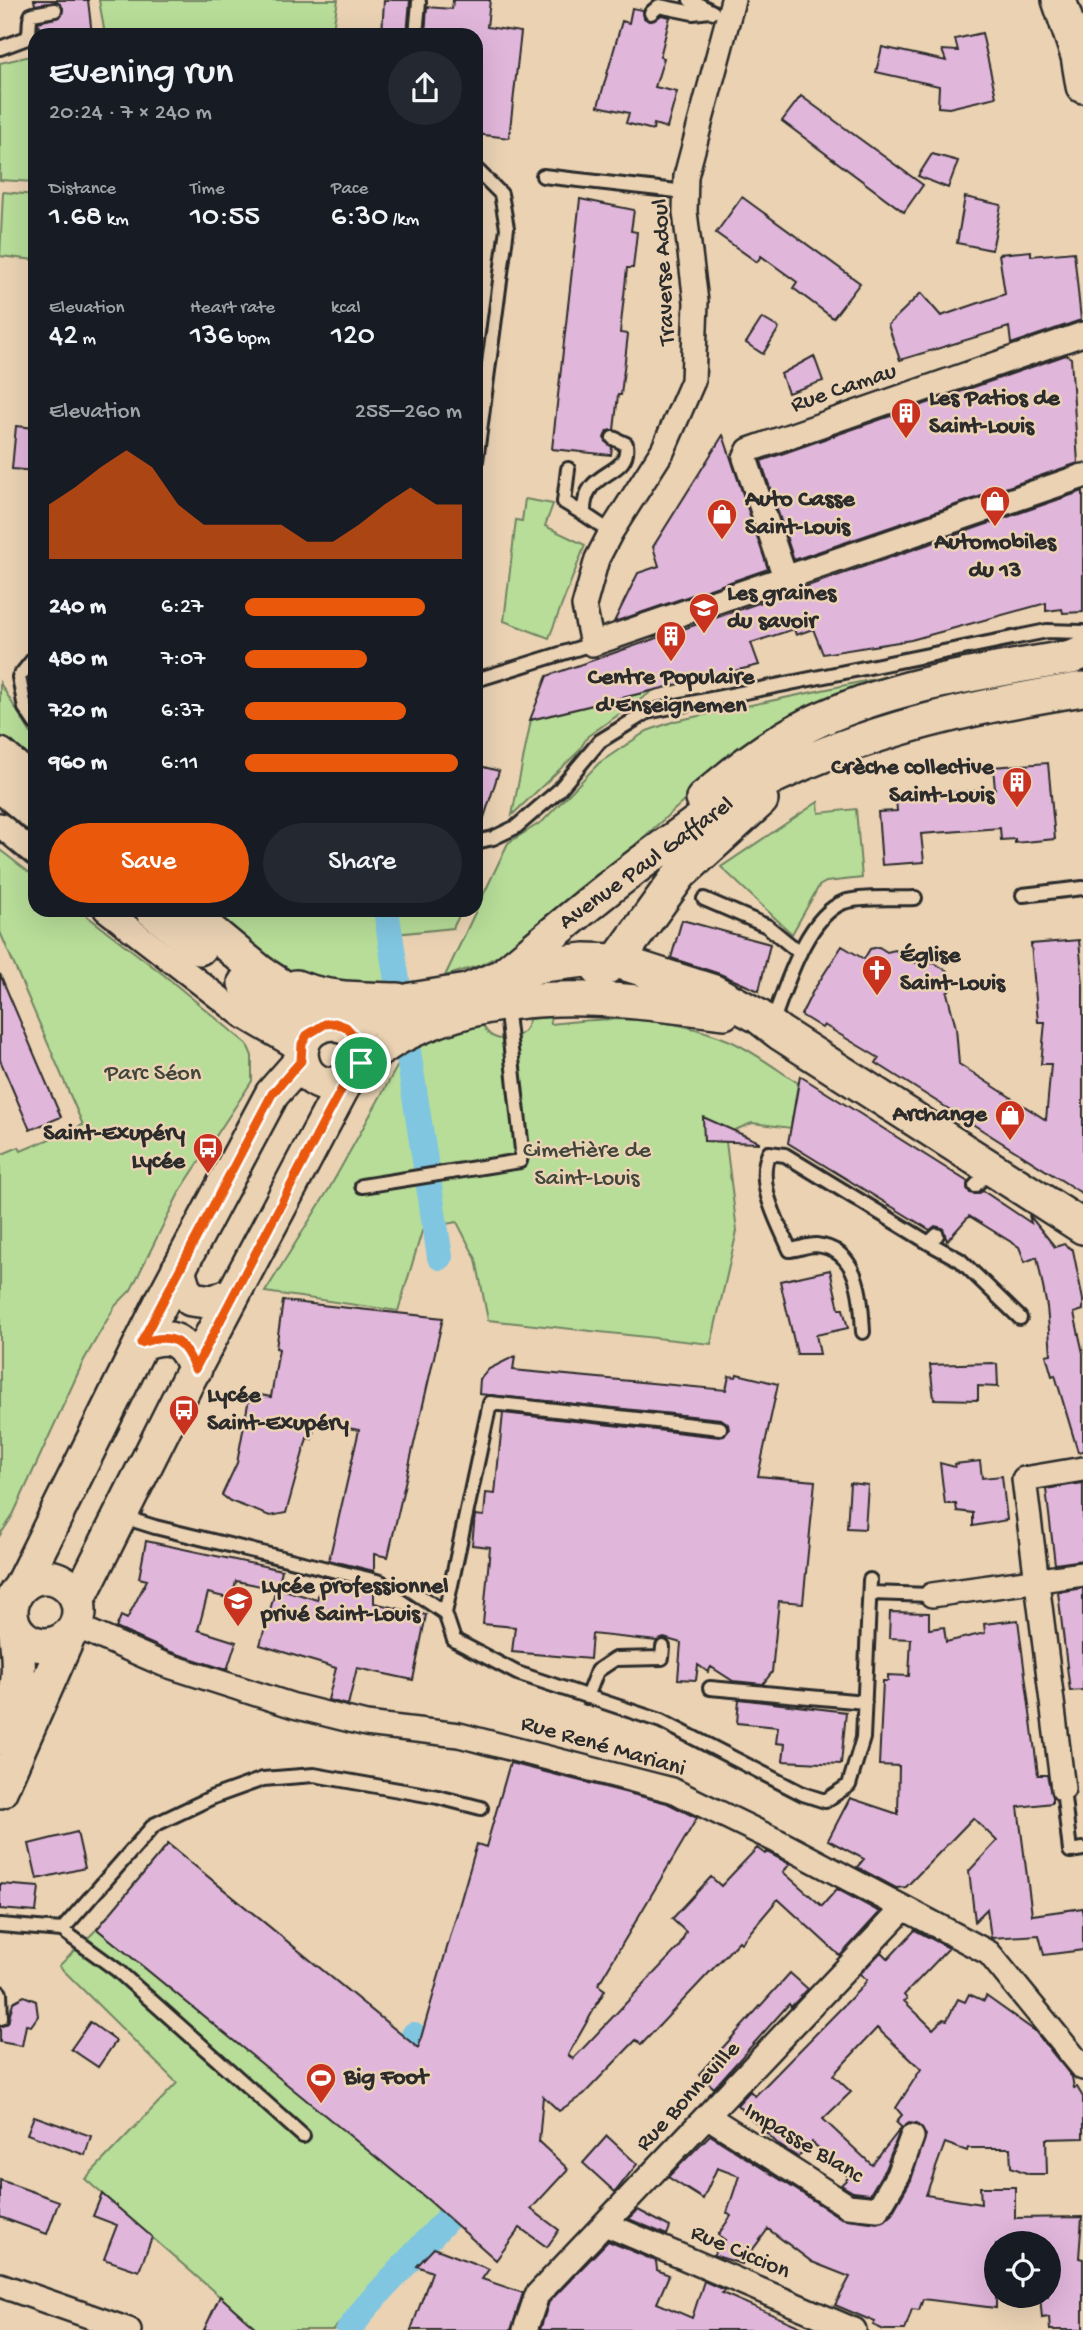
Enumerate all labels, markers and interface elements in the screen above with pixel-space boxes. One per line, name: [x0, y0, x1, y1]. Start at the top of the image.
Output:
button: share: [388, 51, 462, 125]
text: Evening run: [49, 52, 233, 96]
text: 20:24 · 7 × 240 m: [49, 100, 212, 127]
text: Distance: [49, 178, 116, 201]
text: Time: [190, 178, 225, 201]
text: Pace: [331, 178, 368, 201]
street label: Traverse Adoul: [647, 198, 683, 348]
text: 1.68: [49, 201, 102, 236]
text: 10:55: [190, 201, 260, 236]
text: 6:30: [331, 201, 388, 236]
text: km: [102, 209, 129, 232]
text: /km: [388, 209, 419, 232]
text: Elevation: [49, 297, 125, 320]
text: Heart rate: [190, 297, 275, 320]
text: kcal: [331, 297, 361, 320]
text: 42: [49, 320, 78, 355]
text: 136: [190, 320, 233, 355]
text: 120: [331, 320, 375, 355]
text: m: [78, 328, 96, 351]
text: bpm: [233, 328, 270, 351]
street label: Rue Camau: [787, 357, 901, 421]
place label: Les Patios de Saint-Louis: [929, 385, 1061, 442]
building icon: Les Patios de Saint-Louis: [889, 396, 923, 440]
text: Elevation: [49, 399, 140, 426]
text: 255–260 m: [355, 399, 462, 426]
shop icon: Automobiles du 13: [978, 484, 1012, 528]
place label: Auto Casse Saint-Louis: [744, 486, 856, 543]
shop icon: Auto Casse Saint-Louis: [705, 497, 739, 541]
place label: Automobiles du 13: [933, 529, 1057, 586]
place label: Les graines du savoir: [727, 580, 837, 637]
school or university icon: Les graines du savoir: [687, 591, 721, 635]
text: 240 m: [49, 594, 106, 621]
text: 6:27: [161, 594, 203, 621]
building icon: Centre Populaire d'Enseignemen: [654, 619, 688, 663]
text: 480 m: [49, 646, 107, 673]
text: 7:07: [161, 646, 205, 673]
place label: Centre Populaire d'Enseignemen: [588, 664, 756, 721]
text: 720 m: [49, 698, 107, 725]
text: 6:37: [161, 698, 204, 725]
text: 960 m: [49, 750, 107, 777]
text: 6:11: [161, 750, 198, 777]
place label: Crèche collective Saint-Louis: [831, 754, 996, 811]
building icon: Crèche collective Saint-Louis: [1000, 765, 1034, 809]
street label: Avenue Paul Gaffarel: [554, 791, 740, 937]
button: Save: [49, 823, 249, 903]
button: Share: [263, 823, 462, 903]
place label: Église Saint-Louis: [900, 942, 1006, 999]
church icon: Église Saint-Louis: [860, 953, 894, 997]
pin: [331, 1033, 391, 1093]
icon: arrive: [342, 1044, 380, 1082]
park label: Parc Séon: [104, 1060, 202, 1089]
shop icon: Archange: [993, 1098, 1027, 1142]
place label: Archange: [892, 1101, 989, 1130]
place label: Saint-Exupéry Lycée: [43, 1120, 187, 1177]
bus stop icon: Saint-Exupéry Lycée: [191, 1131, 225, 1175]
park label: Cimetière de Saint-Louis: [523, 1137, 652, 1194]
place label: Lycée Saint-Exupéry: [207, 1382, 349, 1439]
bus stop icon: Lycée Saint-Exupéry: [167, 1393, 201, 1437]
place label: Lycée professionnel privé Saint-Louis: [260, 1573, 449, 1630]
school or university icon: Lycée professionnel privé Saint-Louis: [221, 1584, 255, 1628]
street label: Rue René Mariani: [517, 1710, 689, 1784]
street label: Rue Bonneville: [630, 2035, 748, 2158]
sports icon: Big Foot: [304, 2061, 338, 2105]
place label: Big Foot: [343, 2064, 430, 2093]
street label: Impasse Blanc: [738, 2097, 869, 2191]
street label: Rue Ciccion: [686, 2219, 795, 2287]
map controls: [984, 2231, 1061, 2308]
button: locate: [984, 2231, 1061, 2308]

